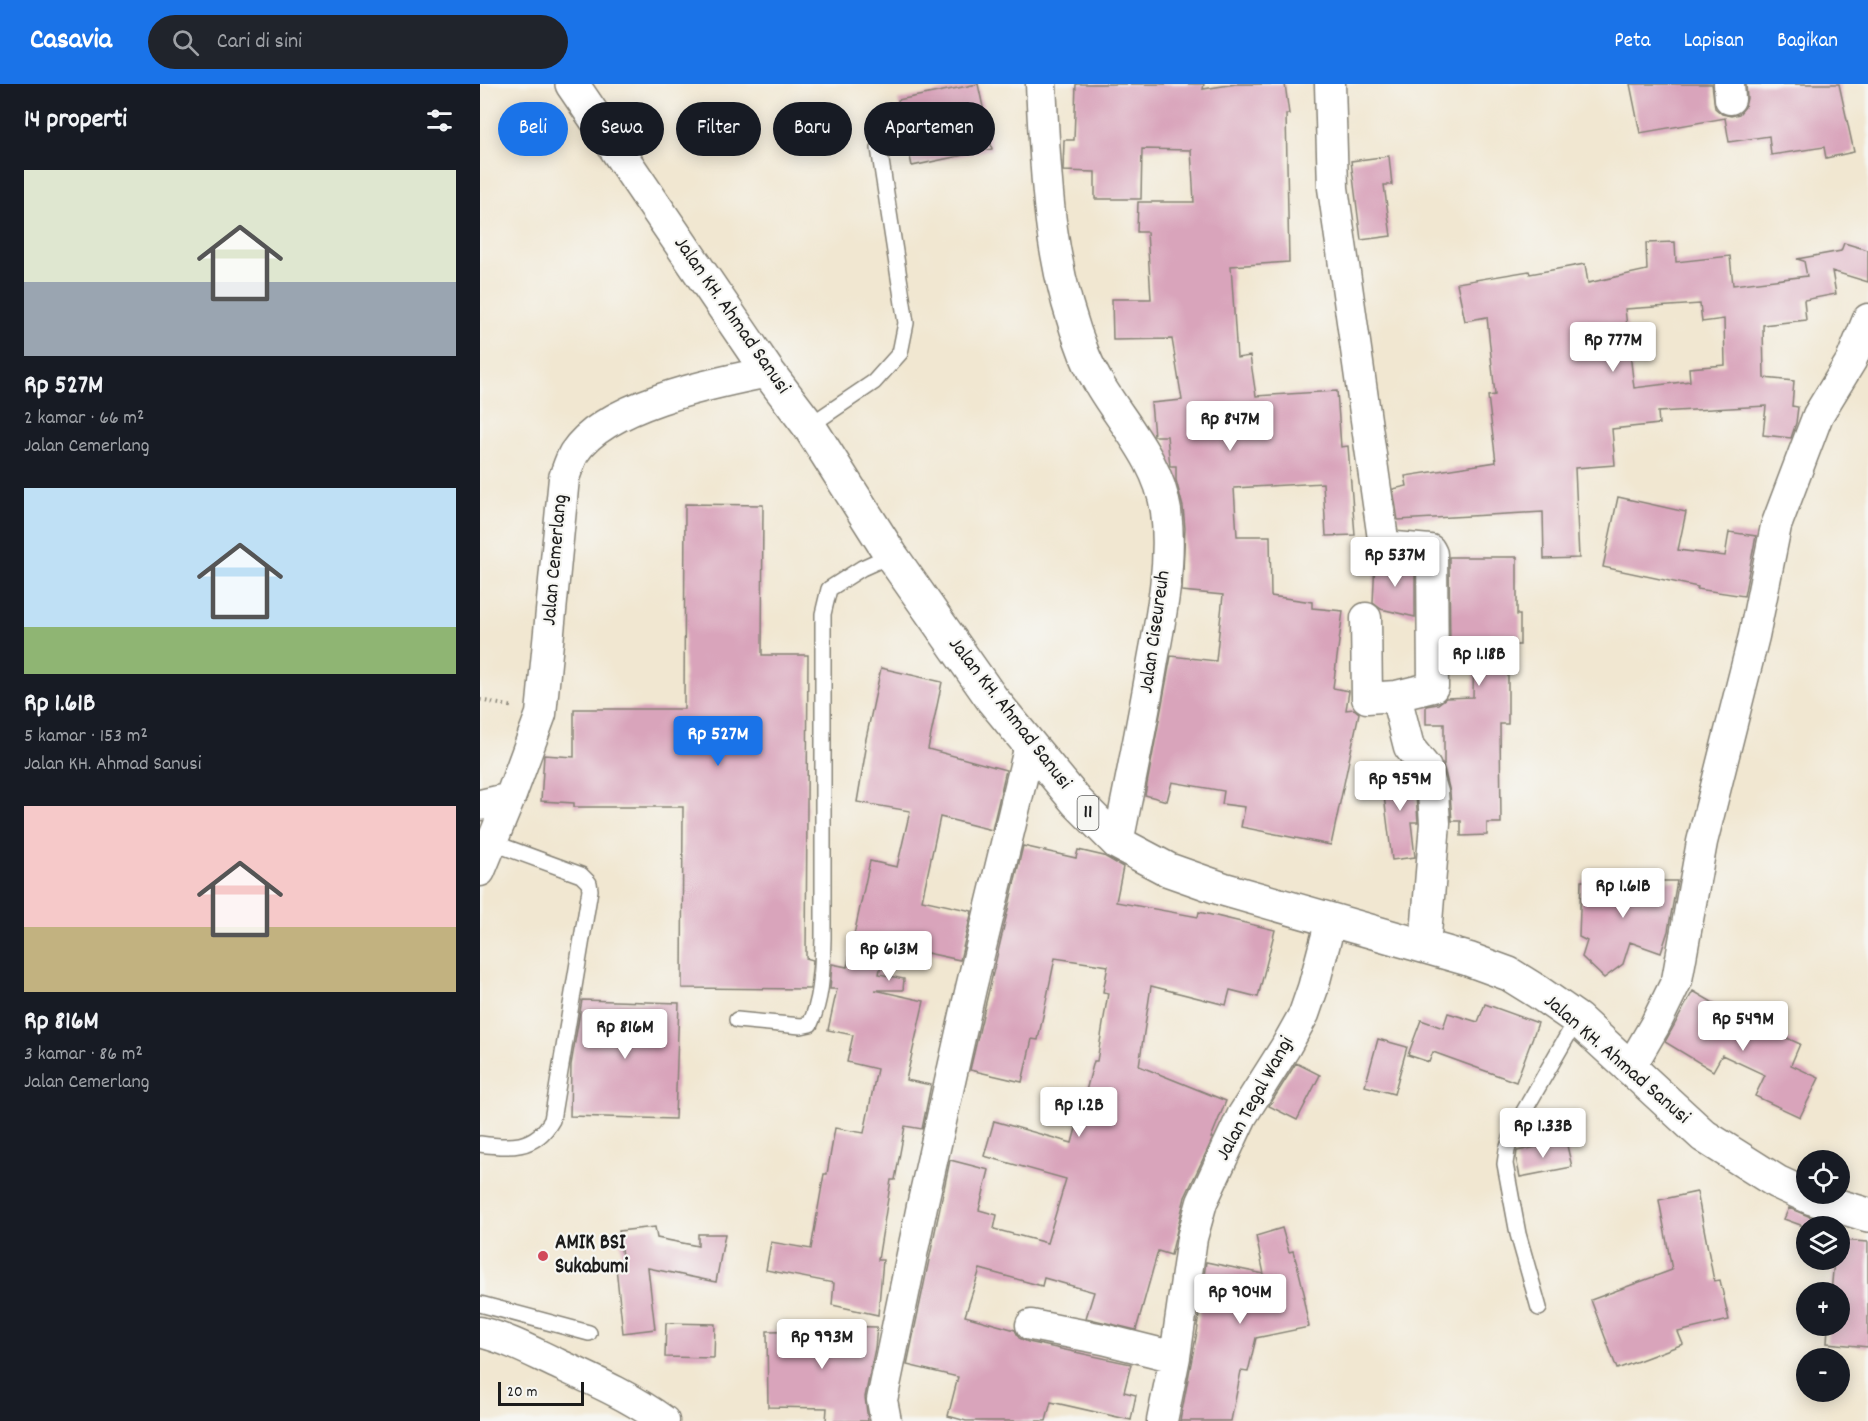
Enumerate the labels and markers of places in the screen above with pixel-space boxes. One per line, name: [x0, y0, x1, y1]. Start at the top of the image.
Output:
pin: Rp 777M: [1558, 322, 1668, 373]
pin: Rp 847M: [1175, 401, 1285, 452]
pin: Rp 537M: [1340, 537, 1450, 588]
pin: Rp 1.18B: [1417, 636, 1541, 687]
pin: Rp 527M: [663, 716, 773, 767]
pin: Rp 959M: [1345, 761, 1455, 812]
pin: Rp 1.61B: [1561, 868, 1685, 919]
pin: Rp 613M: [834, 931, 944, 982]
pin: Rp 549M: [1688, 1001, 1798, 1052]
pin: Rp 816M: [570, 1009, 680, 1060]
pin: Rp 1.2B: [1024, 1087, 1134, 1138]
pin: Rp 1.33B: [1481, 1108, 1605, 1159]
place label: AMIK BSI Sukabumi: [555, 1229, 628, 1283]
marker: AMIK BSI Sukabumi: [536, 1249, 550, 1263]
pin: Rp 904M: [1185, 1274, 1295, 1325]
pin: Rp 993M: [767, 1319, 877, 1370]

